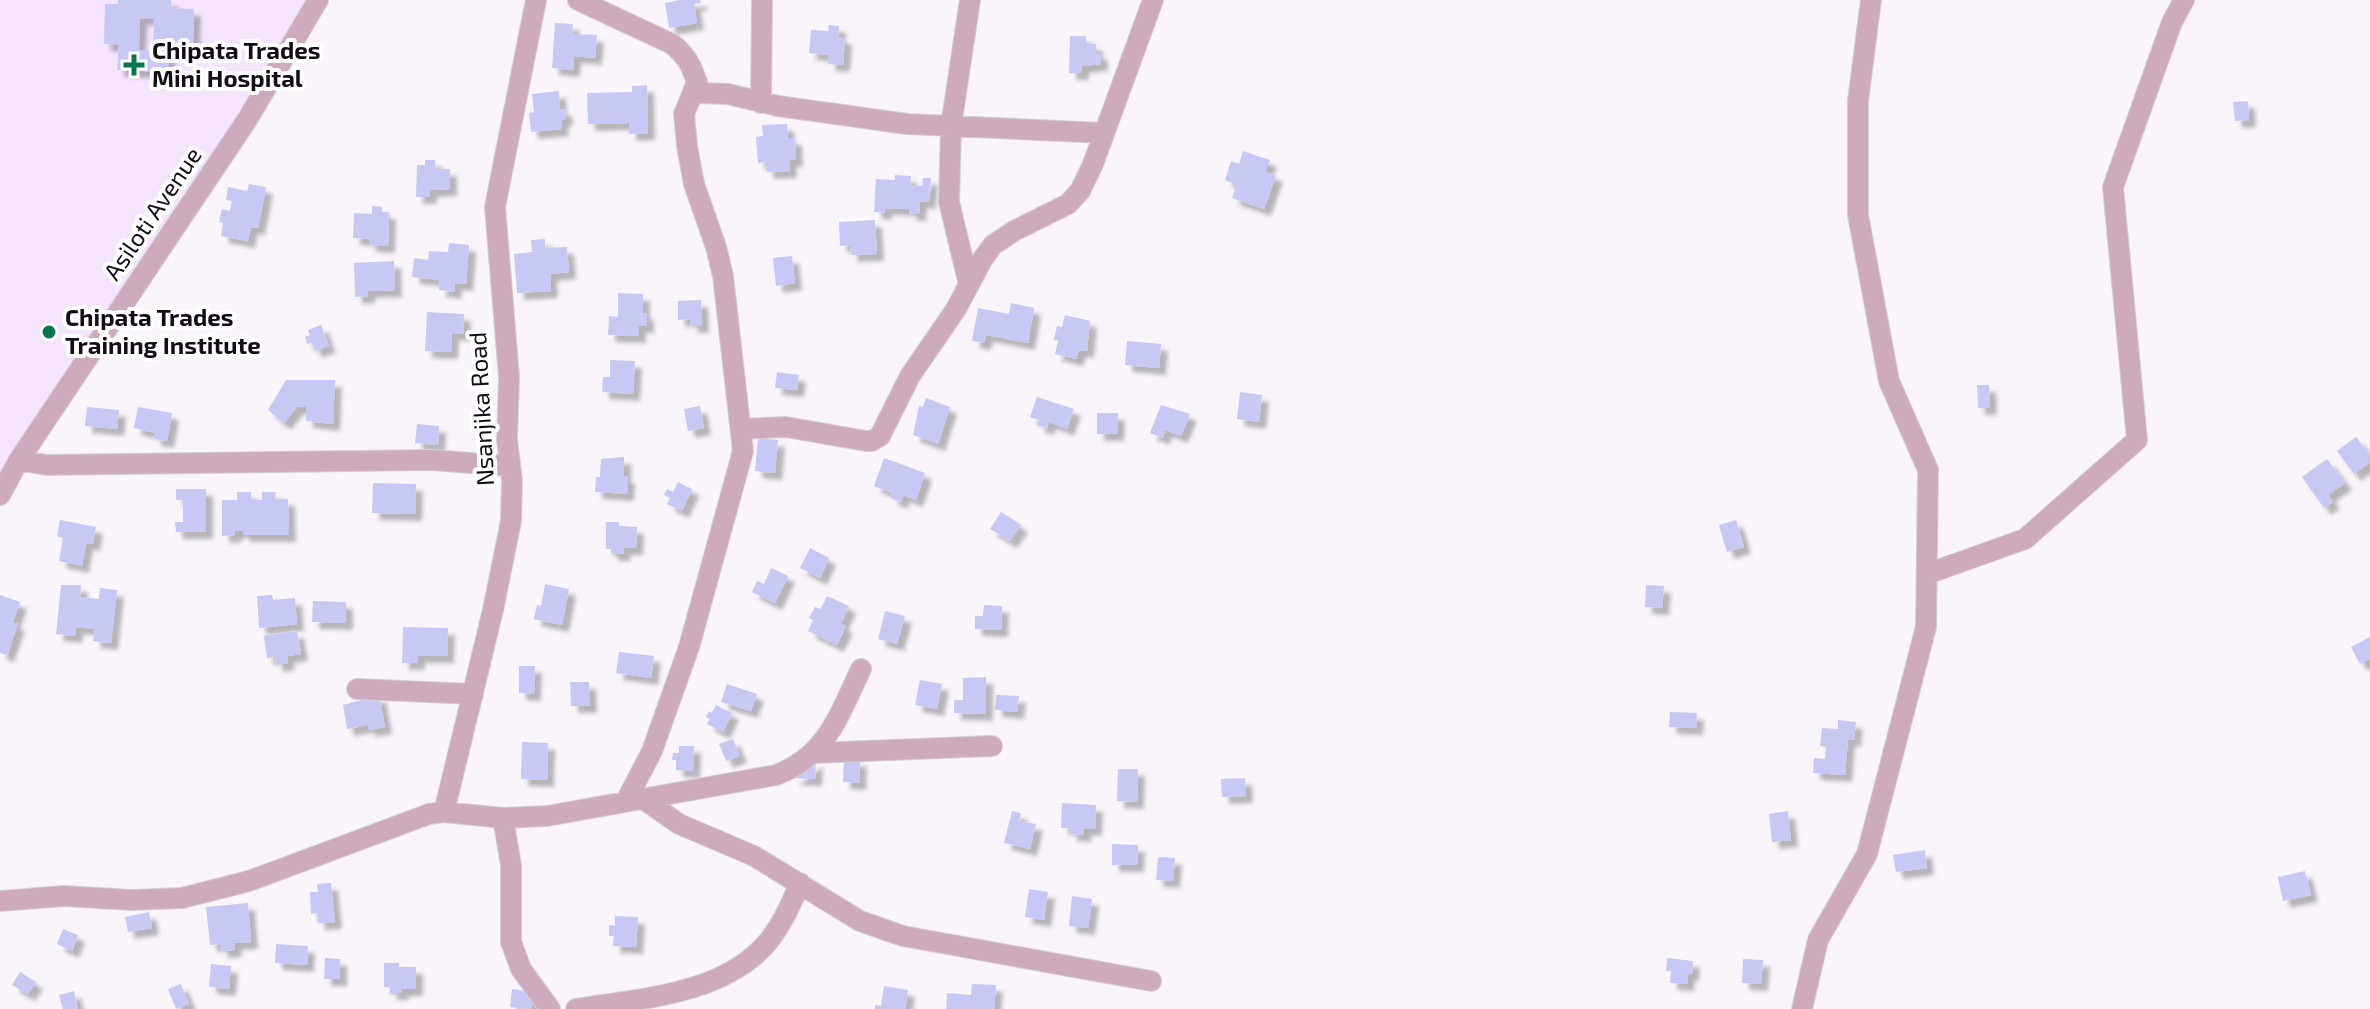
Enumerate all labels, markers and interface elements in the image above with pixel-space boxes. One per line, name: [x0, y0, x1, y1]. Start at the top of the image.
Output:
place label: Chipata Trades Mini Hospital: [152, 35, 321, 92]
marker: Chipata Trades Mini Hospital: [123, 54, 145, 76]
street label: Asiloti Avenue: [97, 141, 207, 285]
place label: Chipata Trades Training Institute: [65, 302, 261, 359]
marker: Chipata Trades Training Institute: [40, 323, 58, 341]
street label: Nsanjika Road: [462, 331, 499, 487]

